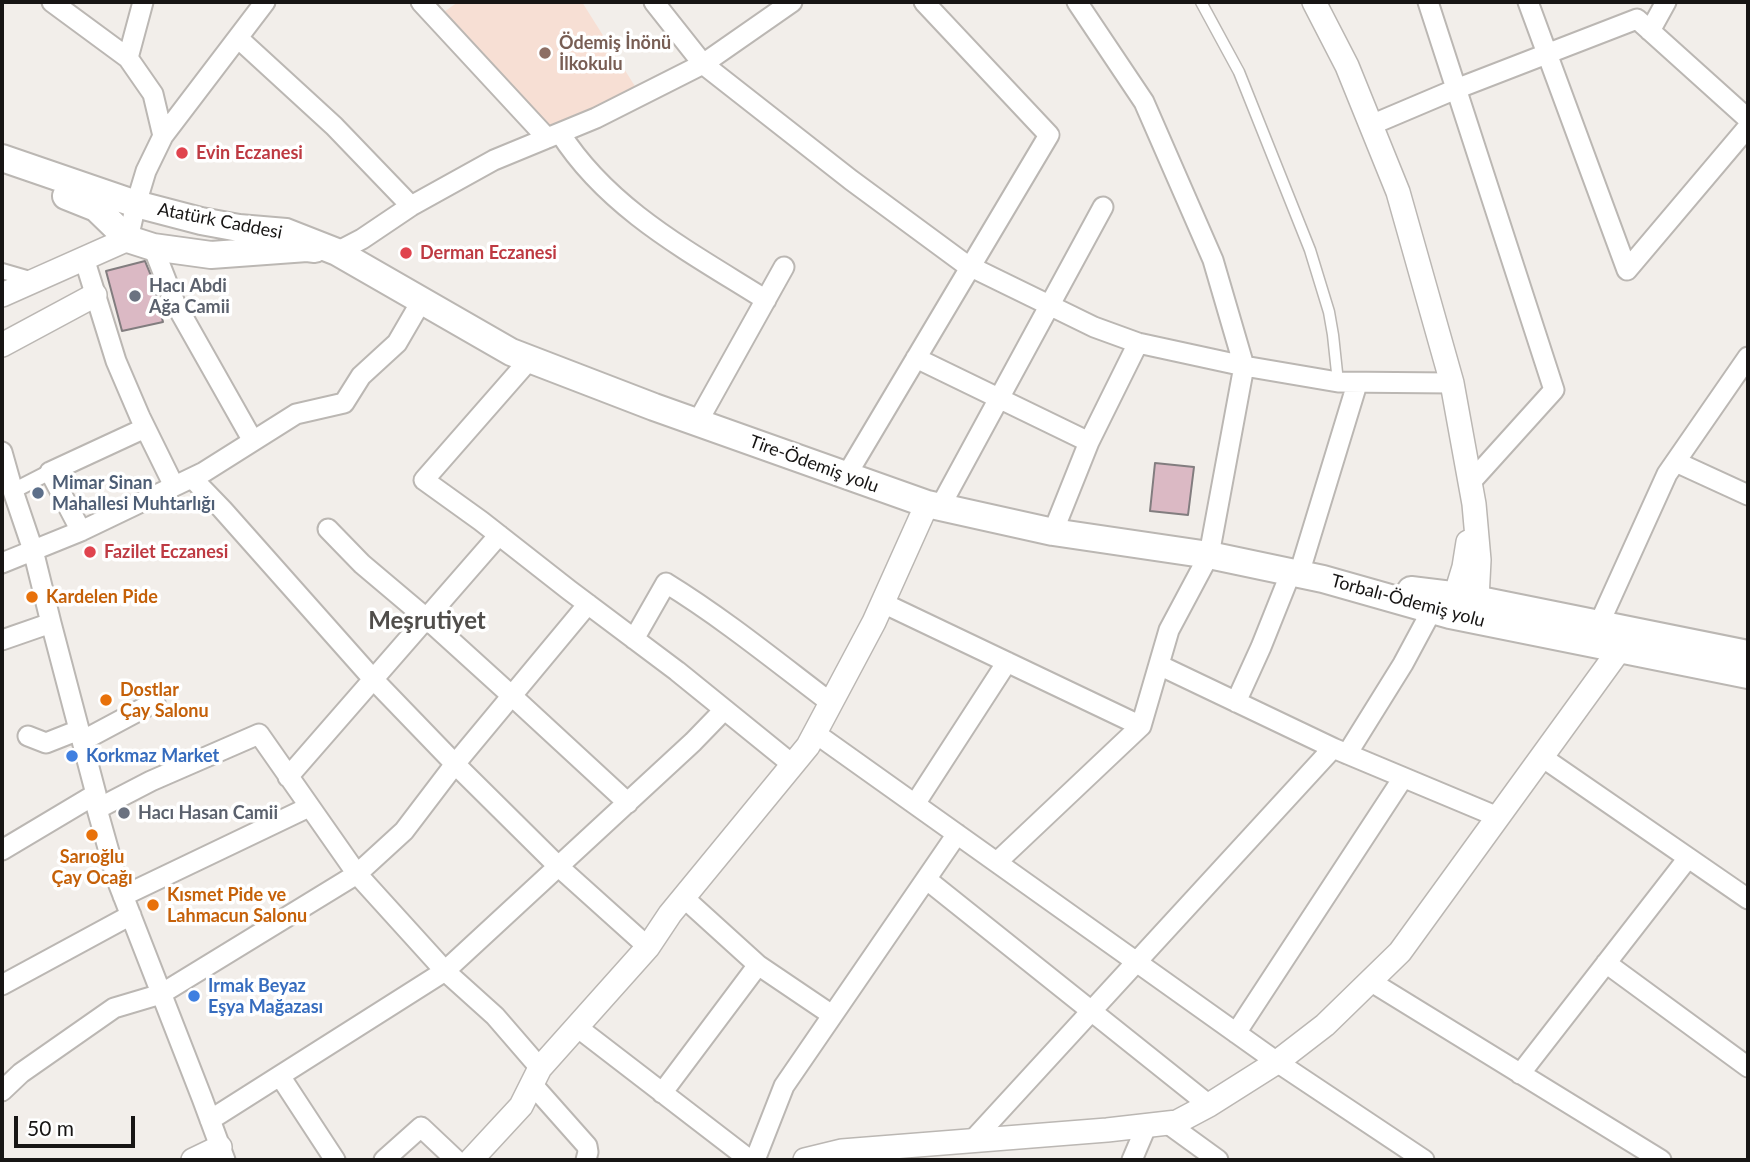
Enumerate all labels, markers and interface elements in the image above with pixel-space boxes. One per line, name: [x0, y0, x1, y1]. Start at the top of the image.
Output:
place label: Ödemiş İnönü İlkokulu: [559, 32, 671, 74]
marker: Ödemiş İnönü İlkokulu: [537, 45, 553, 61]
place label: Evin Eczanesi: [196, 142, 303, 164]
marker: Evin Eczanesi: [174, 145, 190, 161]
street label: Atatürk Caddesi: [156, 198, 284, 244]
place label: Derman Eczanesi: [420, 242, 557, 264]
marker: Derman Eczanesi: [398, 245, 414, 261]
place label: Hacı Abdi Ağa Camii: [149, 275, 230, 318]
marker: Hacı Abdi Ağa Camii: [127, 288, 143, 304]
street label: Tire-Ödemiş yolu: [746, 431, 882, 497]
place label: Mimar Sinan Mahallesi Muhtarlığı: [52, 472, 215, 514]
marker: Mimar Sinan Mahallesi Muhtarlığı: [30, 485, 46, 501]
place label: Fazilet Eczanesi: [104, 541, 228, 563]
marker: Fazilet Eczanesi: [82, 544, 98, 560]
street label: Torbalı-Ödemiş yolu: [1329, 570, 1487, 632]
place label: Kardelen Pide: [46, 586, 158, 608]
marker: Kardelen Pide: [24, 589, 40, 605]
district label: Meşrutiyet: [368, 607, 486, 635]
place label: Dostlar Çay Salonu: [120, 679, 209, 722]
marker: Dostlar Çay Salonu: [98, 692, 114, 708]
place label: Korkmaz Market: [86, 745, 219, 767]
marker: Korkmaz Market: [64, 748, 80, 764]
place label: Hacı Hasan Camii: [138, 802, 278, 824]
marker: Hacı Hasan Camii: [116, 805, 132, 821]
marker: Sarıoğlu Çay Ocağı: [84, 827, 100, 843]
place label: Sarıoğlu Çay Ocağı: [52, 846, 132, 888]
place label: Kısmet Pide ve Lahmacun Salonu: [167, 884, 307, 926]
marker: Kısmet Pide ve Lahmacun Salonu: [145, 897, 161, 913]
place label: Irmak Beyaz Eşya Mağazası: [208, 975, 323, 1018]
marker: Irmak Beyaz Eşya Mağazası: [186, 988, 202, 1004]
scale bar: [18, 1102, 138, 1146]
text: 50 m: [27, 1115, 74, 1140]

